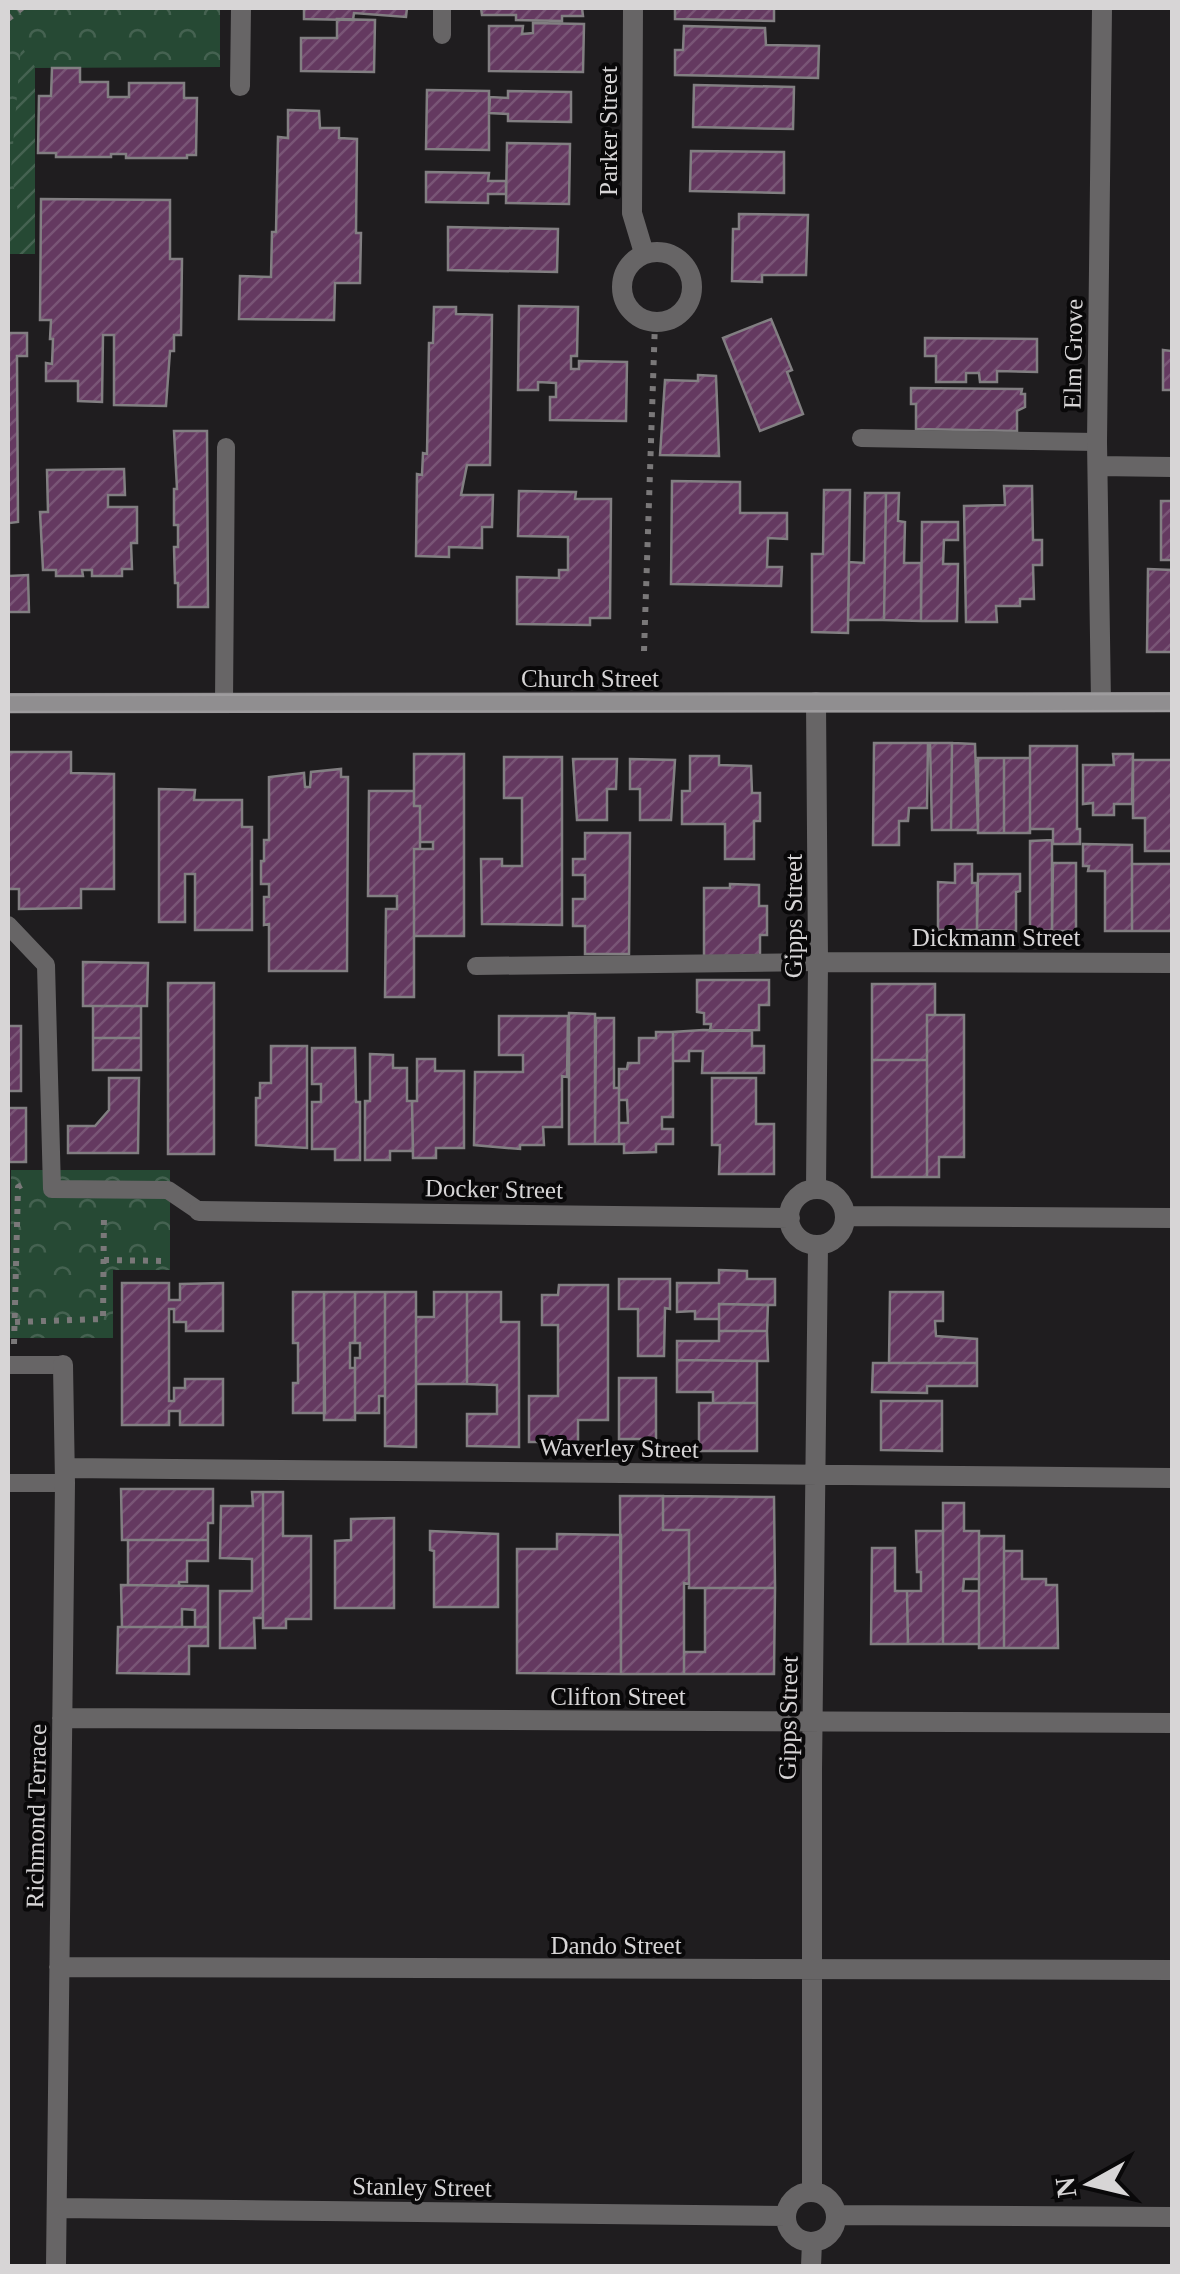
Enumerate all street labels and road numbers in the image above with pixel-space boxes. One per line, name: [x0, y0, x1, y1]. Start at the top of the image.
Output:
street label: Parker Street: [595, 66, 622, 196]
street label: Elm Grove: [1059, 299, 1087, 409]
street label: Church Street: [521, 665, 659, 692]
street label: Gipps Street: [780, 854, 807, 978]
street label: Dickmann Street: [912, 924, 1080, 951]
street label: Docker Street: [425, 1174, 563, 1204]
street label: Waverley Street: [539, 1433, 699, 1463]
street label: Gipps Street: [773, 1656, 803, 1780]
street label: Clifton Street: [550, 1683, 686, 1710]
street label: Richmond Terrace: [21, 1724, 51, 1908]
street label: Dando Street: [550, 1932, 682, 1959]
street label: Stanley Street: [352, 2172, 492, 2202]

